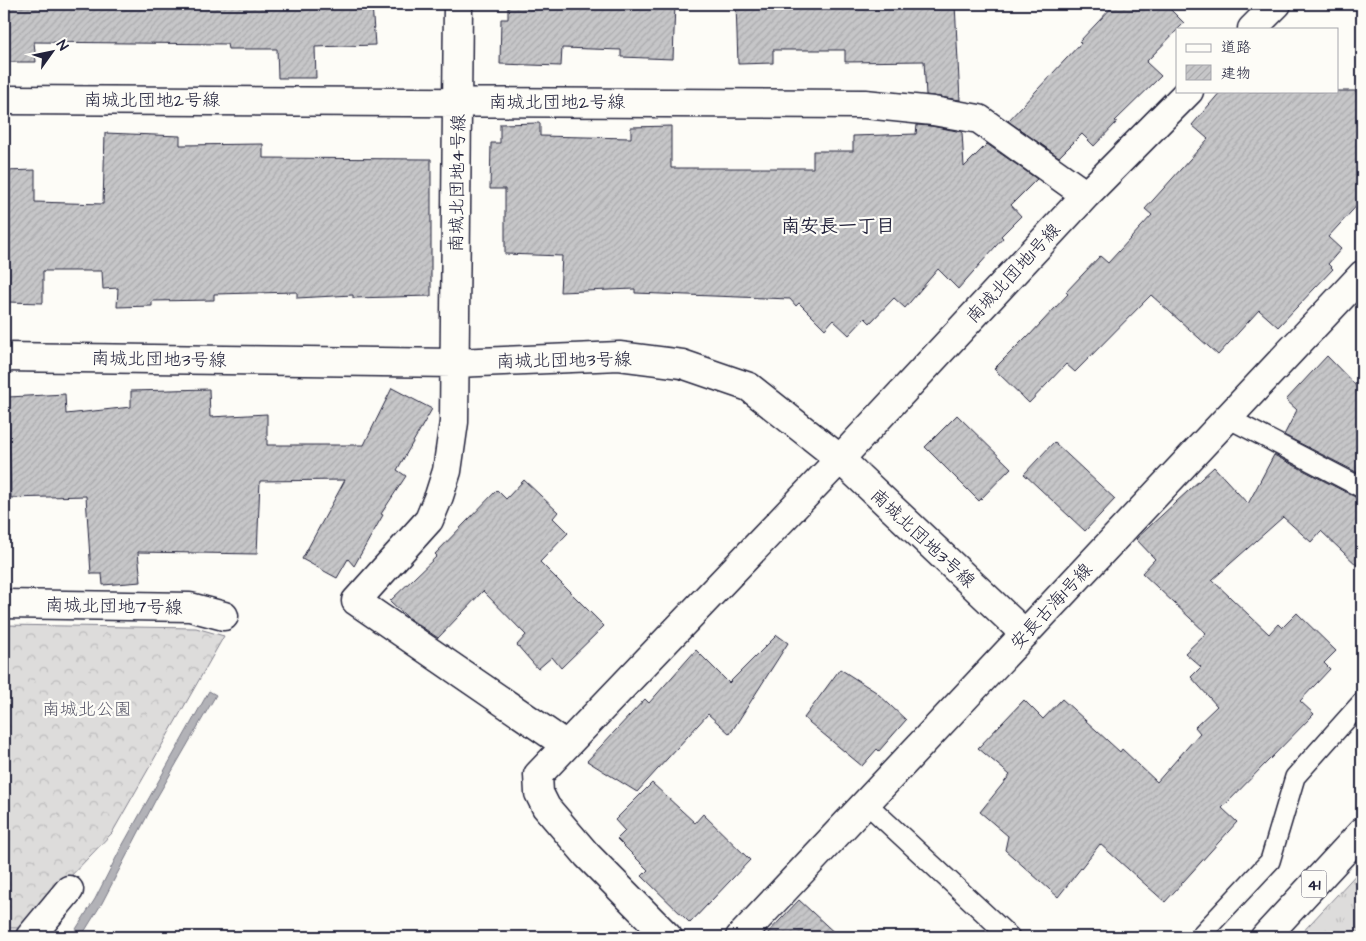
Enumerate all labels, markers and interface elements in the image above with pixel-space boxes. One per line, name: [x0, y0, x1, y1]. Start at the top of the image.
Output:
north arrow: [28, 28, 78, 78]
legend: [1176, 28, 1338, 92]
text: N: [51, 36, 73, 55]
text: 道路: [1221, 37, 1251, 58]
text: 建物: [1221, 63, 1251, 84]
street label: 南城北団地2号線: [84, 88, 220, 113]
street label: 南城北団地2号線: [489, 90, 625, 115]
street label: 南城北団地4号線: [444, 114, 471, 252]
district label: 南安長一丁目: [781, 213, 895, 240]
street label: 南城北団地1号線: [960, 218, 1066, 329]
street label: 南城北団地3号線: [91, 346, 227, 373]
street label: 南城北団地3号線: [496, 347, 632, 374]
street label: 南城北団地3号線: [865, 483, 981, 594]
street label: 安長古海1号線: [1005, 557, 1098, 655]
street label: 南城北団地7号線: [45, 593, 183, 620]
park label: 南城北公園: [42, 697, 132, 722]
road number: 41: [1302, 871, 1326, 898]

